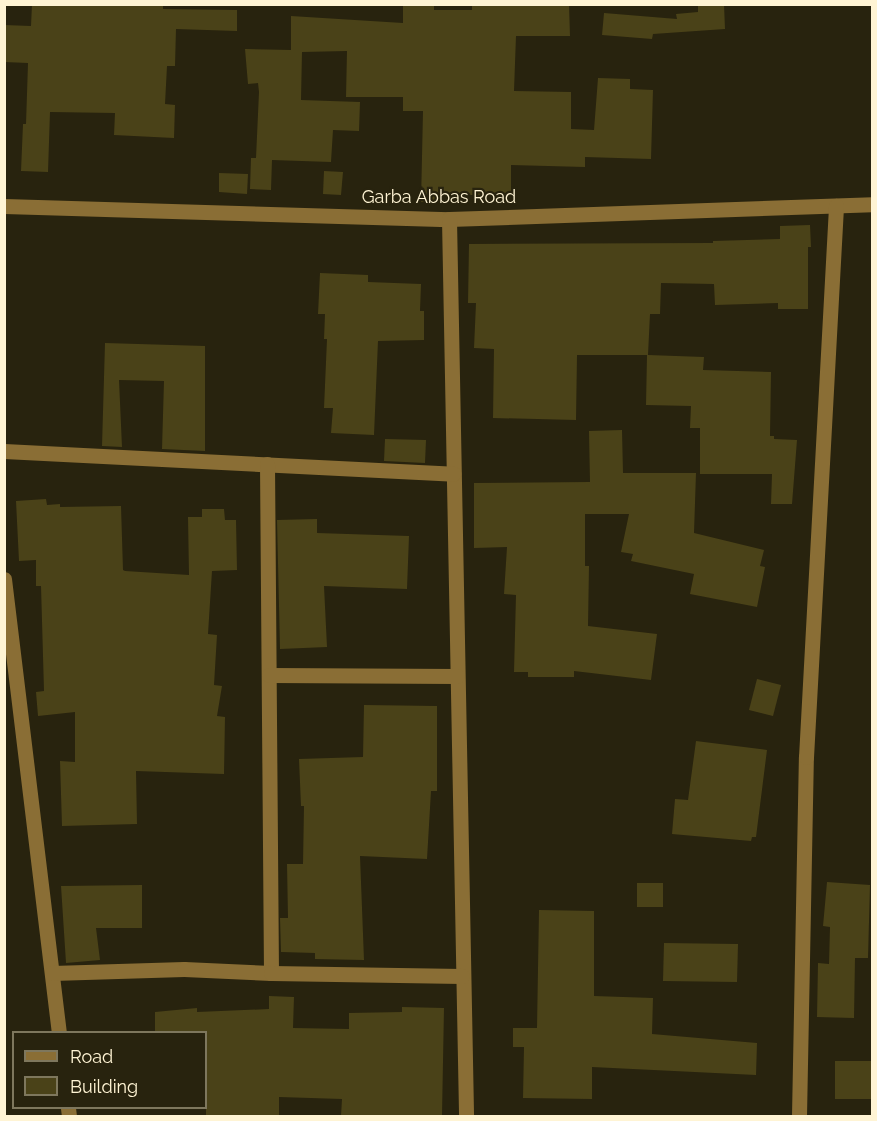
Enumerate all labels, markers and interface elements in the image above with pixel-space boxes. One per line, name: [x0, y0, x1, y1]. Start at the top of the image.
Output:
street label: Garba Abbas Road: [361, 186, 517, 208]
legend: [12, 1031, 207, 1109]
text: Road: [70, 1046, 113, 1067]
text: Building: [70, 1076, 138, 1097]

